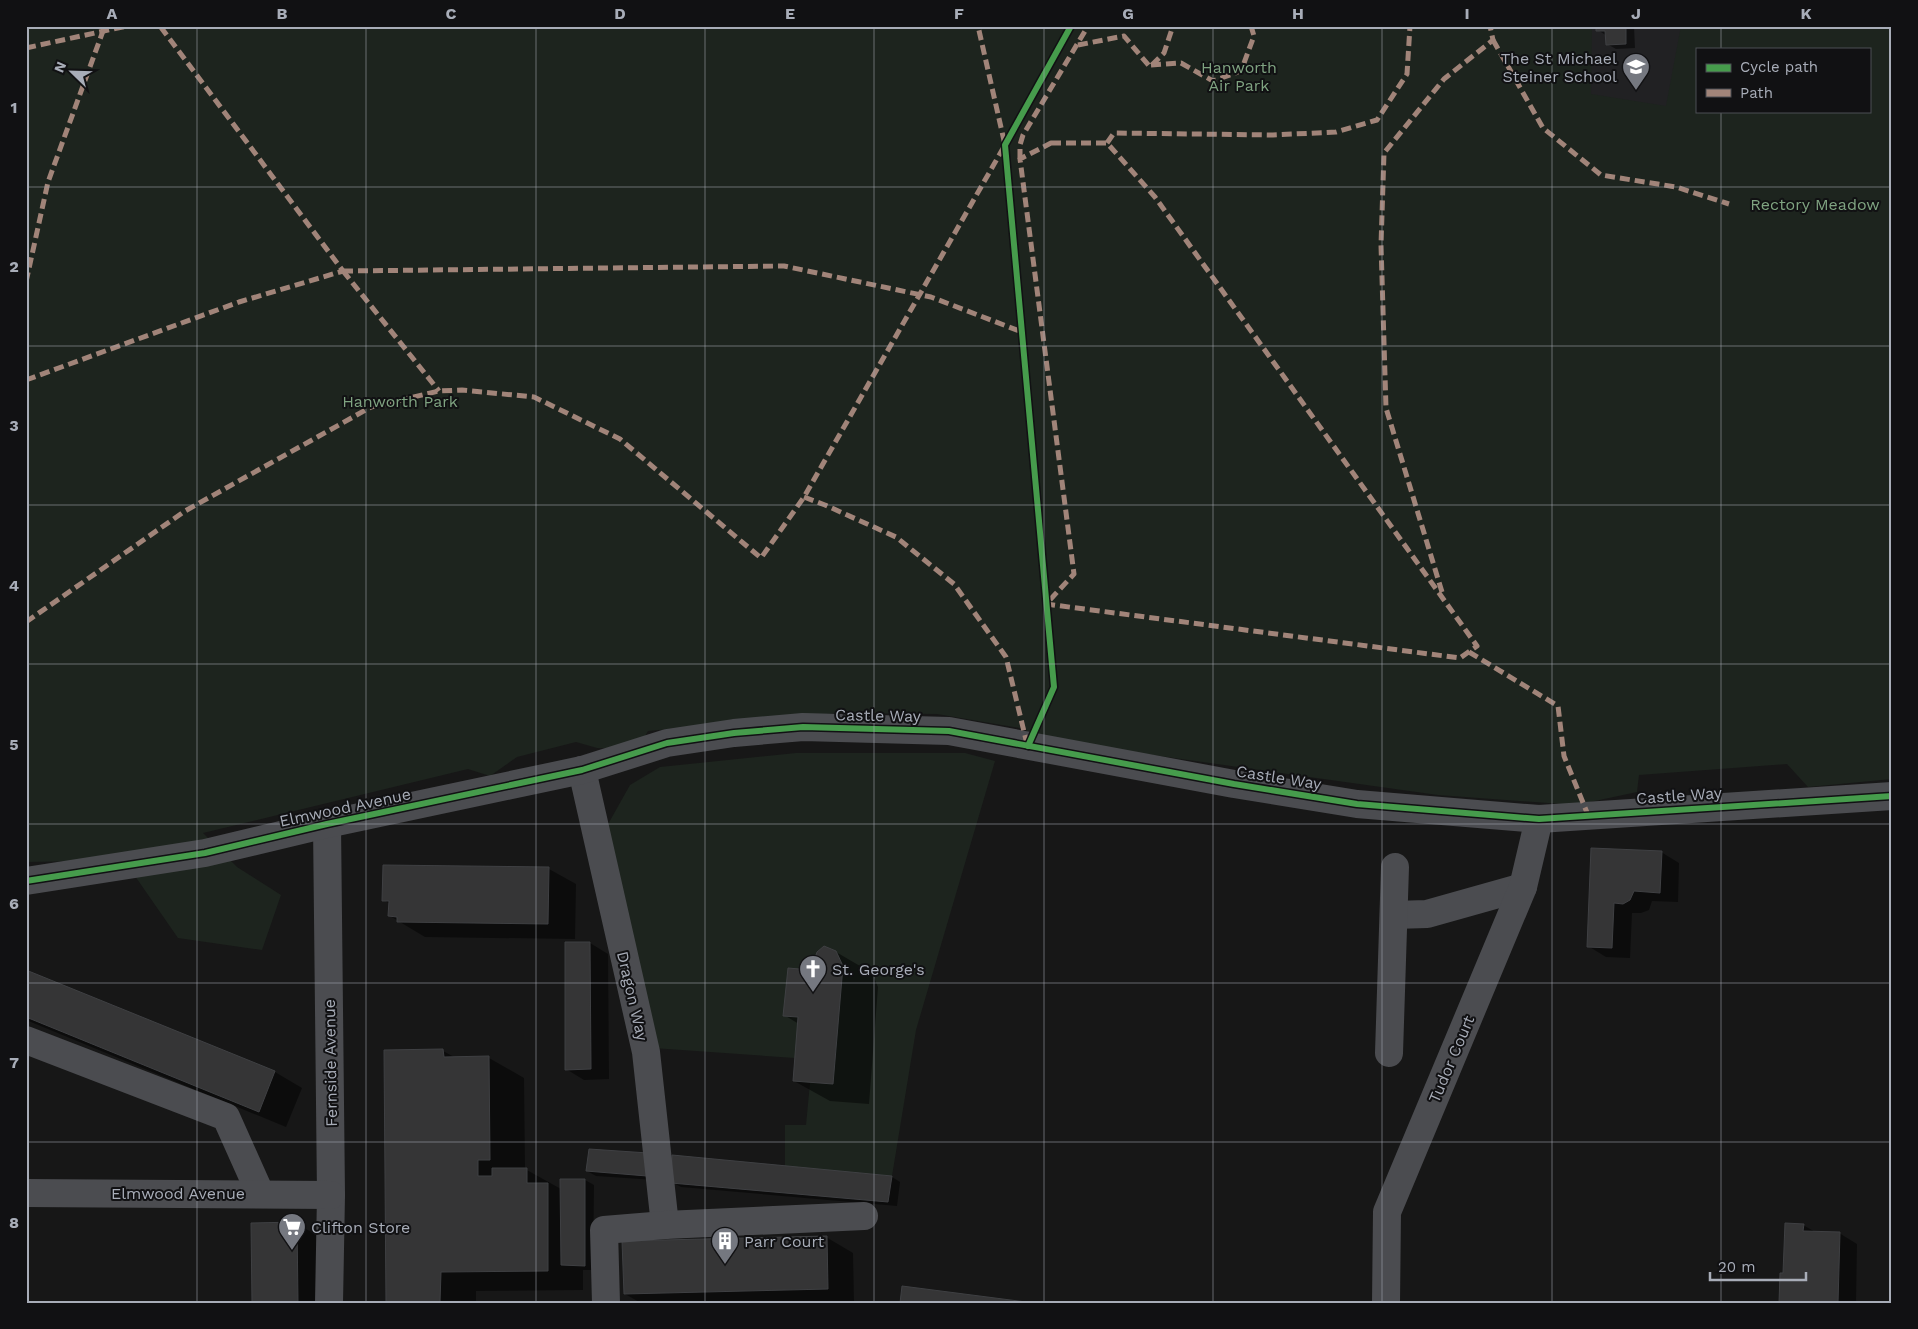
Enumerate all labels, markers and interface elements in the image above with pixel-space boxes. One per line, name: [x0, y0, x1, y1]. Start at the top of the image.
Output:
text: A: [107, 4, 118, 23]
text: B: [277, 4, 288, 23]
text: C: [446, 4, 457, 23]
text: D: [614, 4, 626, 23]
text: E: [785, 4, 795, 23]
text: F: [954, 4, 964, 23]
text: G: [1122, 4, 1134, 23]
text: H: [1292, 4, 1304, 23]
text: I: [1464, 4, 1470, 23]
text: J: [1631, 4, 1641, 23]
text: K: [1800, 4, 1812, 23]
north arrow: [48, 48, 98, 98]
legend: [1696, 48, 1870, 112]
place label: The St Michael Steiner School: [1501, 49, 1617, 86]
school or university icon: The St Michael Steiner School: [1621, 52, 1651, 91]
park label: Hanworth Air Park: [1201, 58, 1277, 95]
text: Cycle path: [1740, 58, 1818, 76]
text: N: [51, 59, 69, 75]
text: Path: [1740, 84, 1773, 102]
text: 1: [11, 98, 17, 117]
park label: Rectory Meadow: [1750, 195, 1880, 214]
text: 2: [9, 257, 19, 276]
park label: Hanworth Park: [342, 392, 458, 411]
text: 3: [9, 416, 19, 435]
text: 4: [9, 576, 19, 595]
street label: Castle Way: [835, 705, 922, 726]
text: 5: [9, 735, 19, 754]
street label: Castle Way: [1235, 761, 1324, 794]
street label: Castle Way: [1636, 783, 1723, 808]
street label: Elmwood Avenue: [278, 784, 413, 831]
text: 6: [9, 894, 19, 913]
street label: Dragon Way: [613, 949, 652, 1044]
church icon: St. George's: [798, 954, 828, 993]
place label: St. George's: [832, 960, 925, 979]
street label: Fernside Avenue: [320, 999, 341, 1127]
street label: Tudor Court: [1425, 1012, 1478, 1106]
text: 7: [9, 1053, 19, 1072]
street label: Elmwood Avenue: [111, 1184, 245, 1203]
supermarket icon: Clifton Store: [277, 1212, 307, 1251]
text: 8: [9, 1213, 19, 1232]
place label: Clifton Store: [311, 1218, 410, 1237]
building icon: Parr Court: [710, 1226, 740, 1265]
place label: Parr Court: [744, 1232, 824, 1251]
scale bar: [1710, 1249, 1807, 1281]
text: 20 m: [1718, 1258, 1756, 1276]

